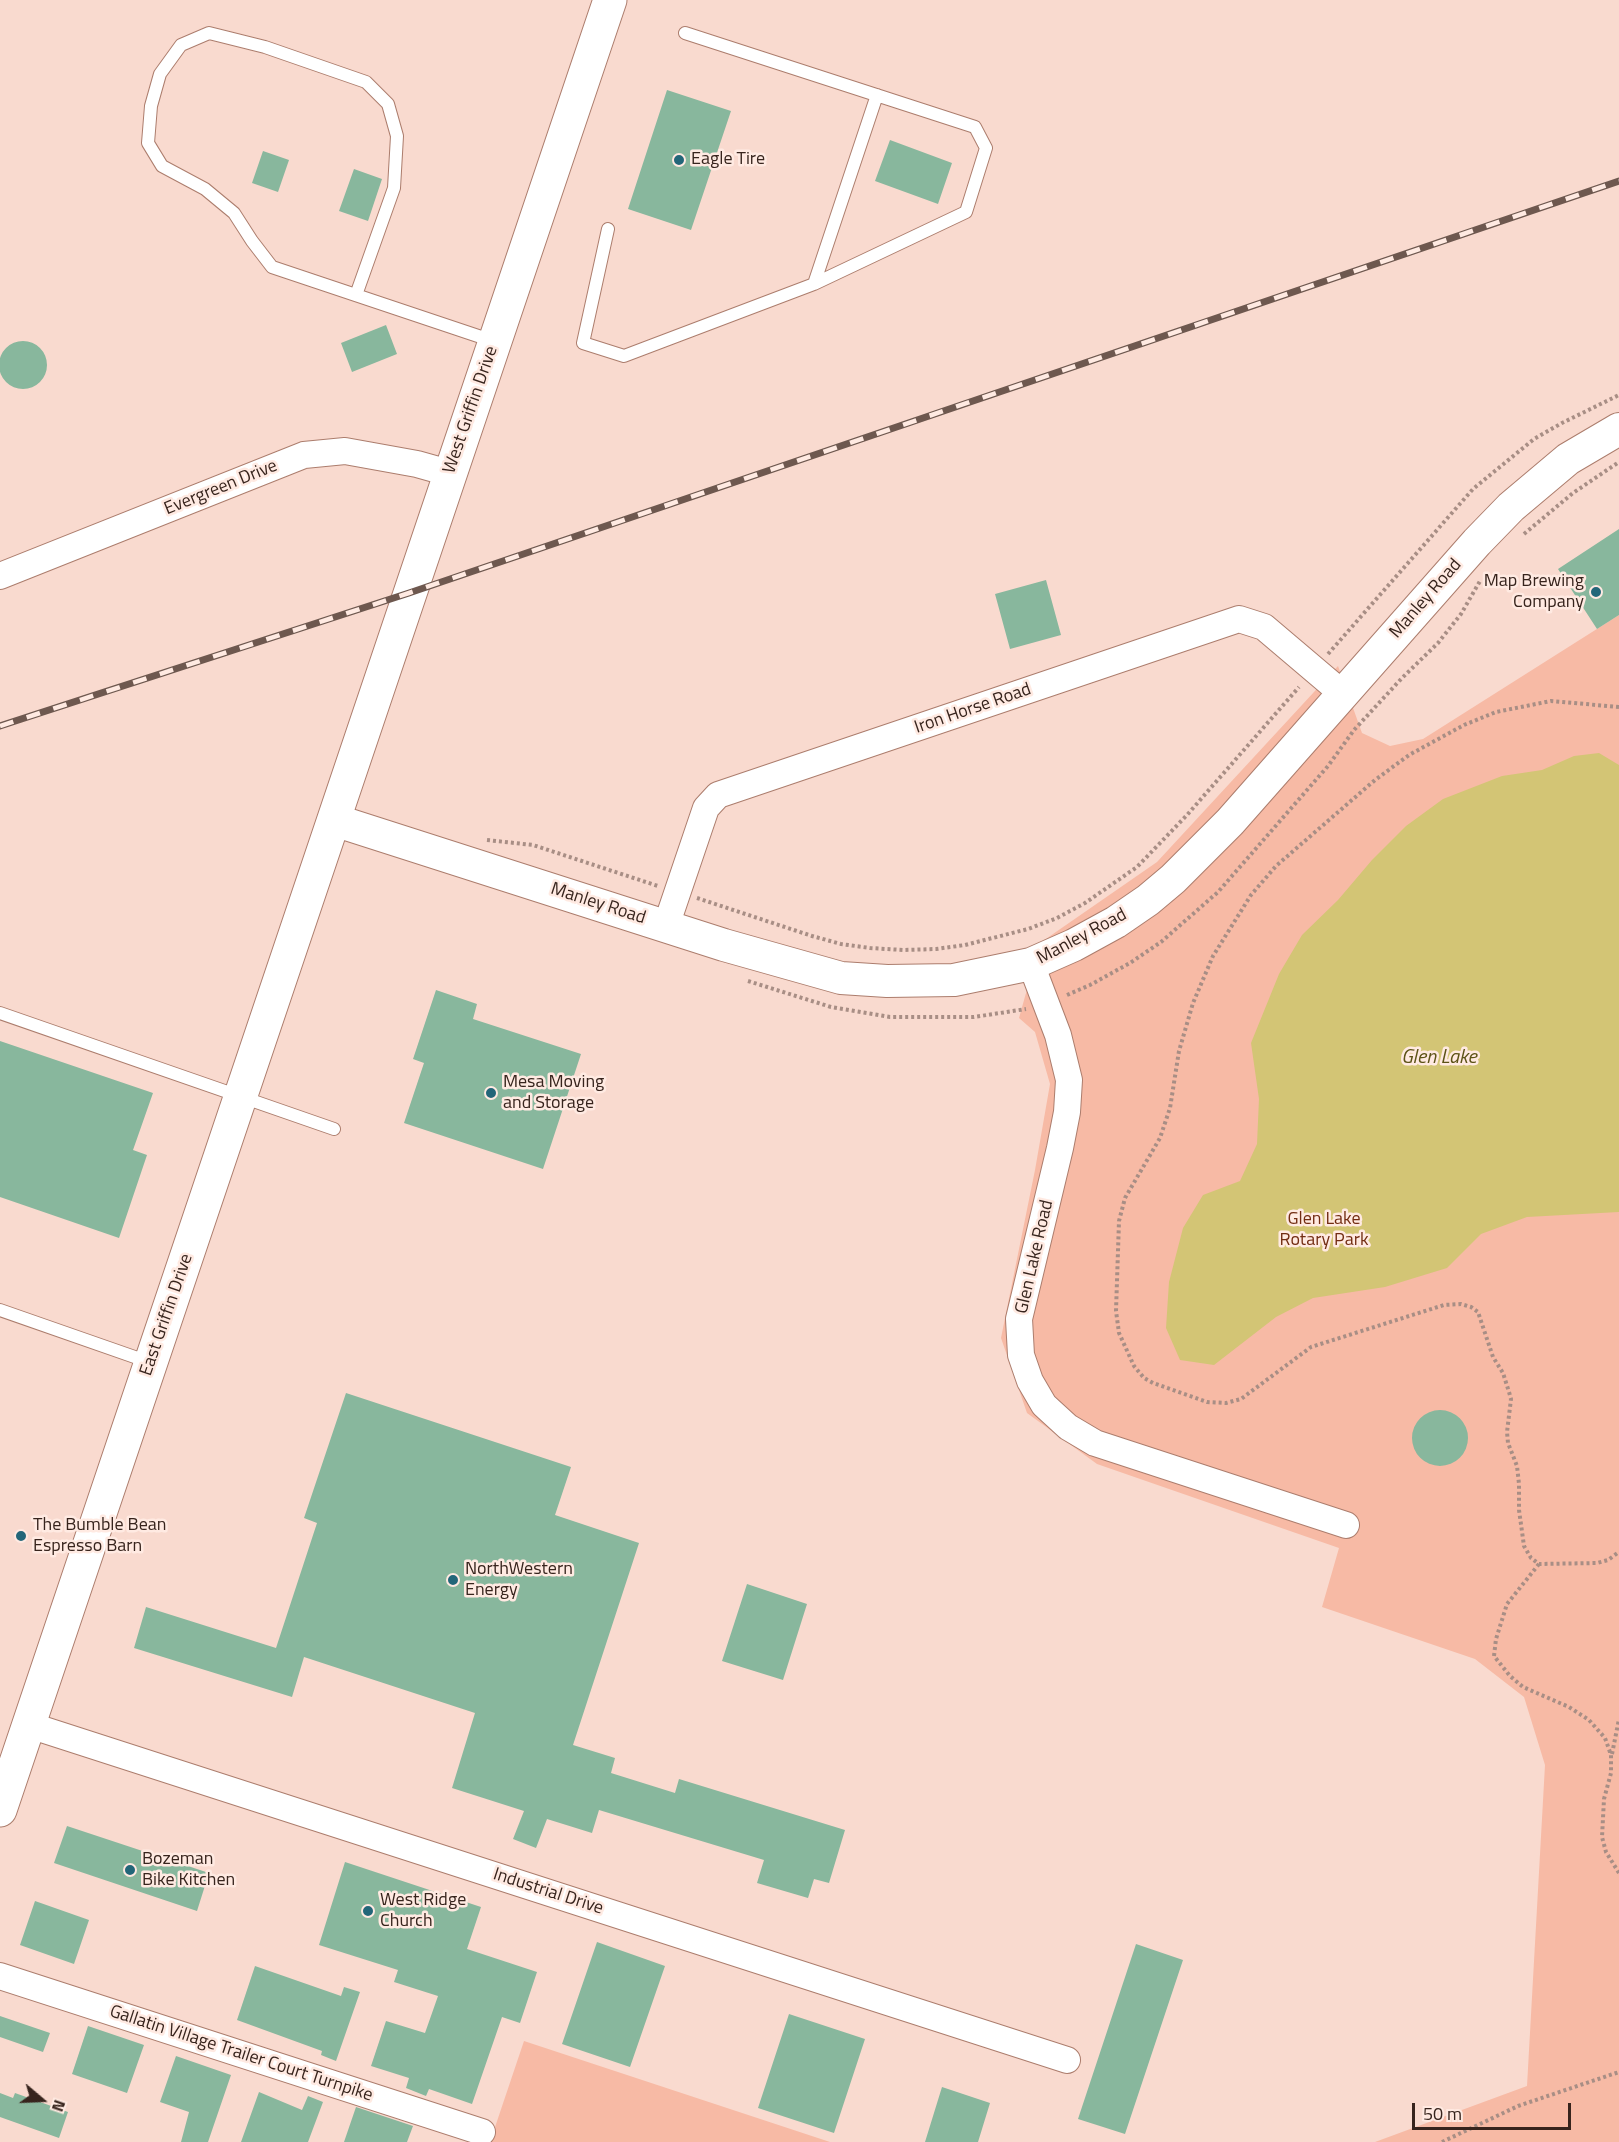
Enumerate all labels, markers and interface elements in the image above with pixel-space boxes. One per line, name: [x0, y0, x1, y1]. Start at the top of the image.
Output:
place label: Eagle Tire: [691, 149, 765, 171]
marker: Eagle Tire: [672, 153, 686, 167]
street label: West Griffin Drive: [439, 343, 503, 477]
street label: Evergreen Drive: [161, 456, 281, 520]
street label: Manley Road: [1386, 555, 1466, 643]
place label: Map Brewing Company: [1484, 571, 1584, 614]
marker: Map Brewing Company: [1589, 585, 1603, 599]
street label: Iron Horse Road: [912, 679, 1034, 739]
street label: Manley Road: [548, 879, 648, 929]
street label: Manley Road: [1033, 904, 1131, 970]
water label: Glen Lake: [1401, 1046, 1477, 1070]
place label: Mesa Moving and Storage: [503, 1072, 604, 1114]
marker: Mesa Moving and Storage: [484, 1086, 498, 1100]
street label: Glen Lake Road: [1011, 1198, 1059, 1316]
park label: Glen Lake Rotary Park: [1279, 1209, 1369, 1252]
street label: East Griffin Drive: [136, 1251, 198, 1379]
place label: The Bumble Bean Espresso Barn: [33, 1515, 166, 1558]
marker: The Bumble Bean Espresso Barn: [14, 1529, 28, 1543]
place label: NorthWestern Energy: [465, 1559, 573, 1602]
marker: NorthWestern Energy: [446, 1573, 460, 1587]
place label: Bozeman Bike Kitchen: [142, 1849, 235, 1892]
marker: Bozeman Bike Kitchen: [123, 1863, 137, 1877]
street label: Industrial Drive: [490, 1864, 606, 1920]
place label: West Ridge Church: [380, 1890, 466, 1932]
marker: West Ridge Church: [361, 1904, 375, 1918]
street label: Gallatin Village Trailer Court Turnpike: [107, 2001, 375, 2107]
north arrow: [12, 2070, 72, 2130]
scale bar: [1415, 2091, 1574, 2129]
text: N: [46, 2097, 72, 2115]
text: 50 m: [1423, 2100, 1462, 2127]

